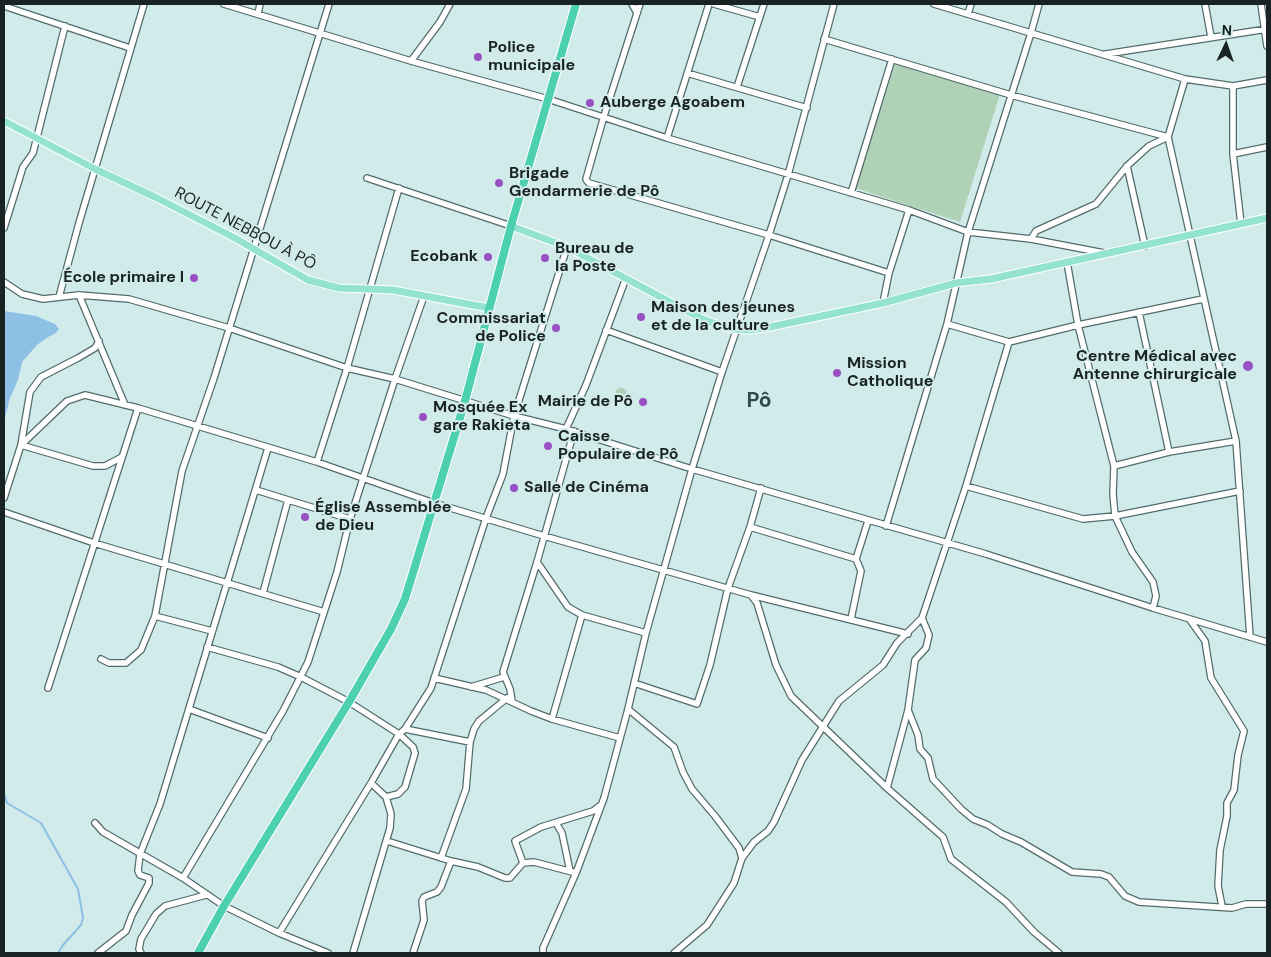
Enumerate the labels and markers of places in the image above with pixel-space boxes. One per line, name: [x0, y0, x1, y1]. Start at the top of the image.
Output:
place label: Police municipale: [488, 38, 575, 76]
marker: Police municipale: [472, 51, 484, 63]
place label: Auberge Agoabem: [600, 93, 745, 113]
marker: Auberge Agoabem: [584, 97, 596, 109]
place label: Brigade Gendarmerie de Pô: [509, 164, 659, 202]
marker: Brigade Gendarmerie de Pô: [493, 177, 505, 189]
place label: Bureau de la Poste: [555, 239, 634, 277]
place label: Ecobank: [410, 247, 478, 267]
marker: Ecobank: [482, 251, 494, 263]
marker: Bureau de la Poste: [539, 252, 551, 264]
place label: École primaire I: [63, 268, 184, 288]
marker: École primaire I: [188, 272, 200, 284]
place label: Maison des jeunes et de la culture: [651, 298, 795, 336]
place label: Commissariat de Police: [436, 309, 546, 347]
marker: Maison des jeunes et de la culture: [635, 311, 647, 323]
marker: Commissariat de Police: [550, 322, 562, 334]
place label: Centre Médical avec Antenne chirurgicale: [1073, 347, 1237, 385]
place label: Mission Catholique: [847, 354, 933, 392]
marker: Centre Médical avec Antenne chirurgicale: [1241, 359, 1255, 373]
marker: Mission Catholique: [831, 367, 843, 379]
place label: Mairie de Pô: [538, 392, 633, 412]
marker: Mairie de Pô: [637, 396, 649, 408]
place label: Mosquée Ex gare Rakieta: [433, 398, 530, 436]
marker: Mosquée Ex gare Rakieta: [417, 411, 429, 423]
place label: Caisse Populaire de Pô: [558, 427, 678, 465]
marker: Caisse Populaire de Pô: [542, 440, 554, 452]
place label: Salle de Cinéma: [524, 478, 649, 498]
marker: Salle de Cinéma: [508, 482, 520, 494]
place label: Église Assemblée de Dieu: [315, 498, 451, 536]
marker: Église Assemblée de Dieu: [299, 511, 311, 523]

